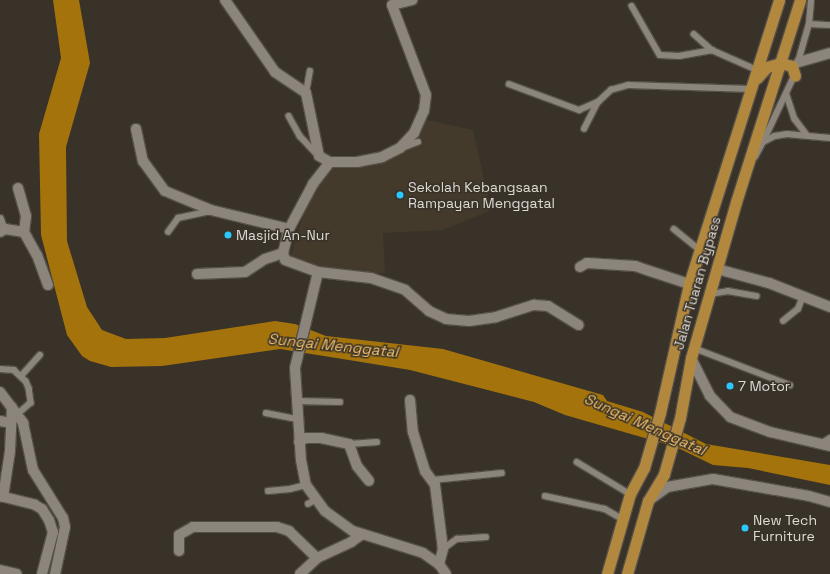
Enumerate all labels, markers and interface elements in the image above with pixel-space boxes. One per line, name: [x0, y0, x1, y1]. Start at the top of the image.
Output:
place label: Sekolah Kebangsaan Rampayan Menggatal: [408, 179, 555, 212]
marker: Sekolah Kebangsaan Rampayan Menggatal: [395, 190, 405, 200]
street label: Jalan Tuaran Bypass: [670, 214, 724, 352]
place label: Masjid An-Nur: [236, 227, 330, 243]
marker: Masjid An-Nur: [223, 230, 233, 240]
water label: Sungai Menggatal: [267, 329, 399, 361]
place label: 7 Motor: [738, 378, 790, 394]
marker: 7 Motor: [725, 381, 735, 391]
water label: Sungai Menggatal: [582, 389, 708, 459]
place label: New Tech Furniture: [753, 512, 817, 544]
marker: New Tech Furniture: [740, 523, 750, 533]

